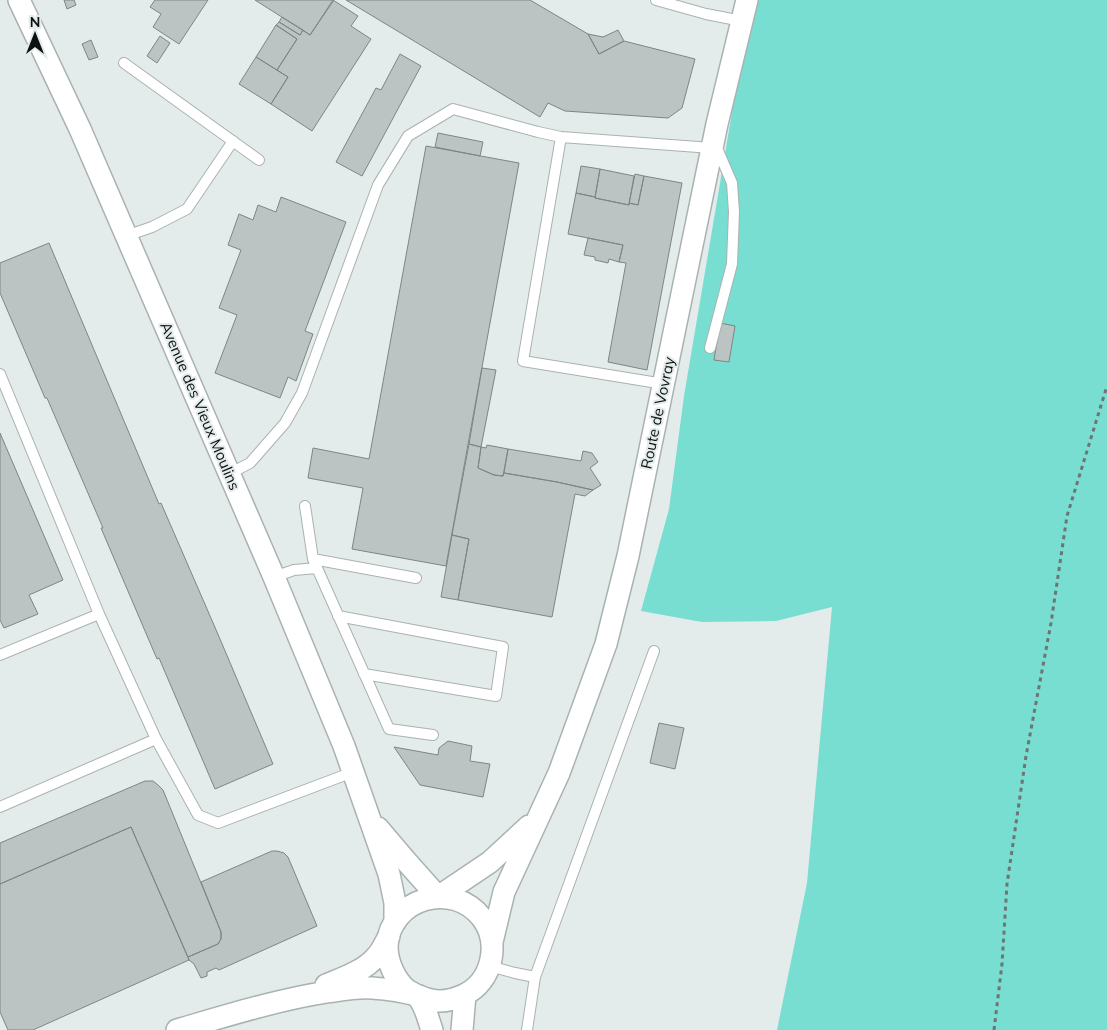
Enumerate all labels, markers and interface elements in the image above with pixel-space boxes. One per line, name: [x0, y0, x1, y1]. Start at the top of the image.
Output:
north arrow: [10, 10, 60, 60]
text: N: [30, 13, 40, 31]
street label: Avenue des Vieux Moulins: [156, 319, 245, 493]
street label: Route de Vovray: [636, 355, 679, 471]

